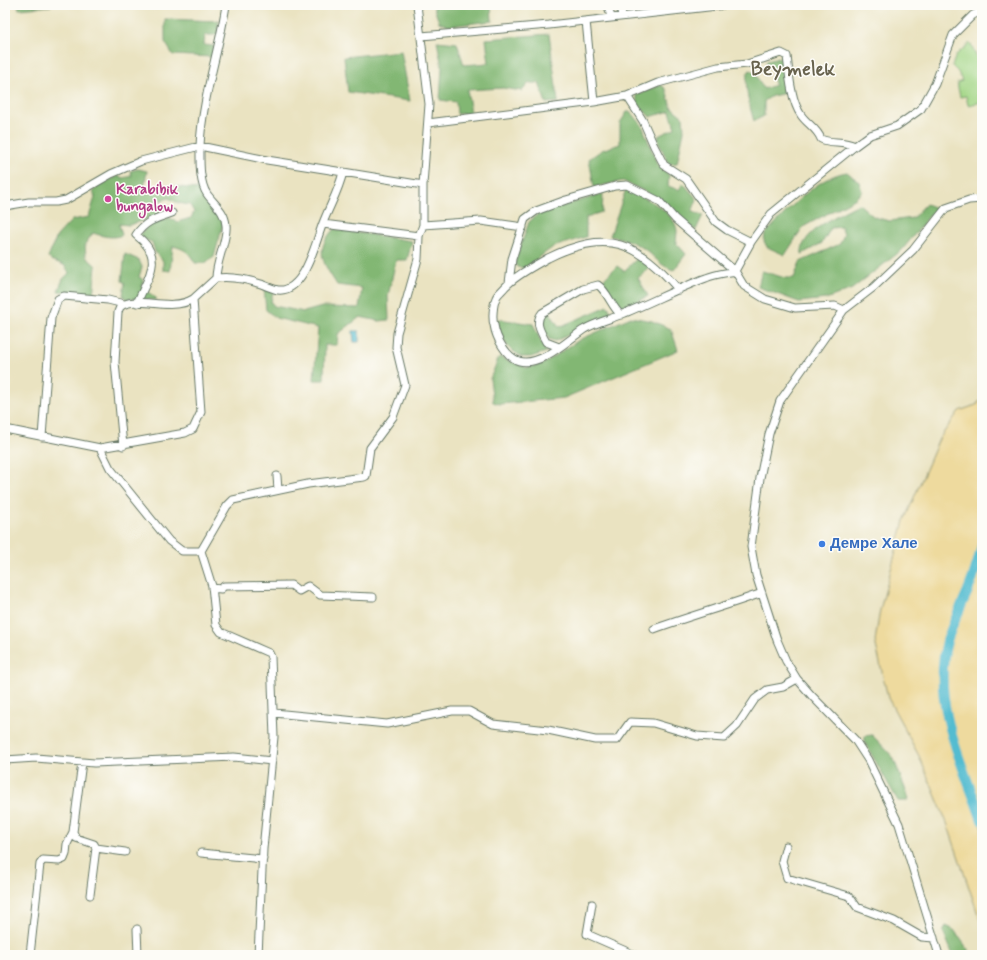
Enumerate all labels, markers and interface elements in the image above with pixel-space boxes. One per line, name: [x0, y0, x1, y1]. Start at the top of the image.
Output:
district label: Beymelek: [751, 57, 836, 82]
place label: Karabibik bungalow: [116, 180, 179, 219]
marker: Karabibik bungalow: [103, 194, 113, 204]
place label: Демре Хале: [830, 534, 918, 554]
marker: Демре Хале: [817, 539, 827, 549]

